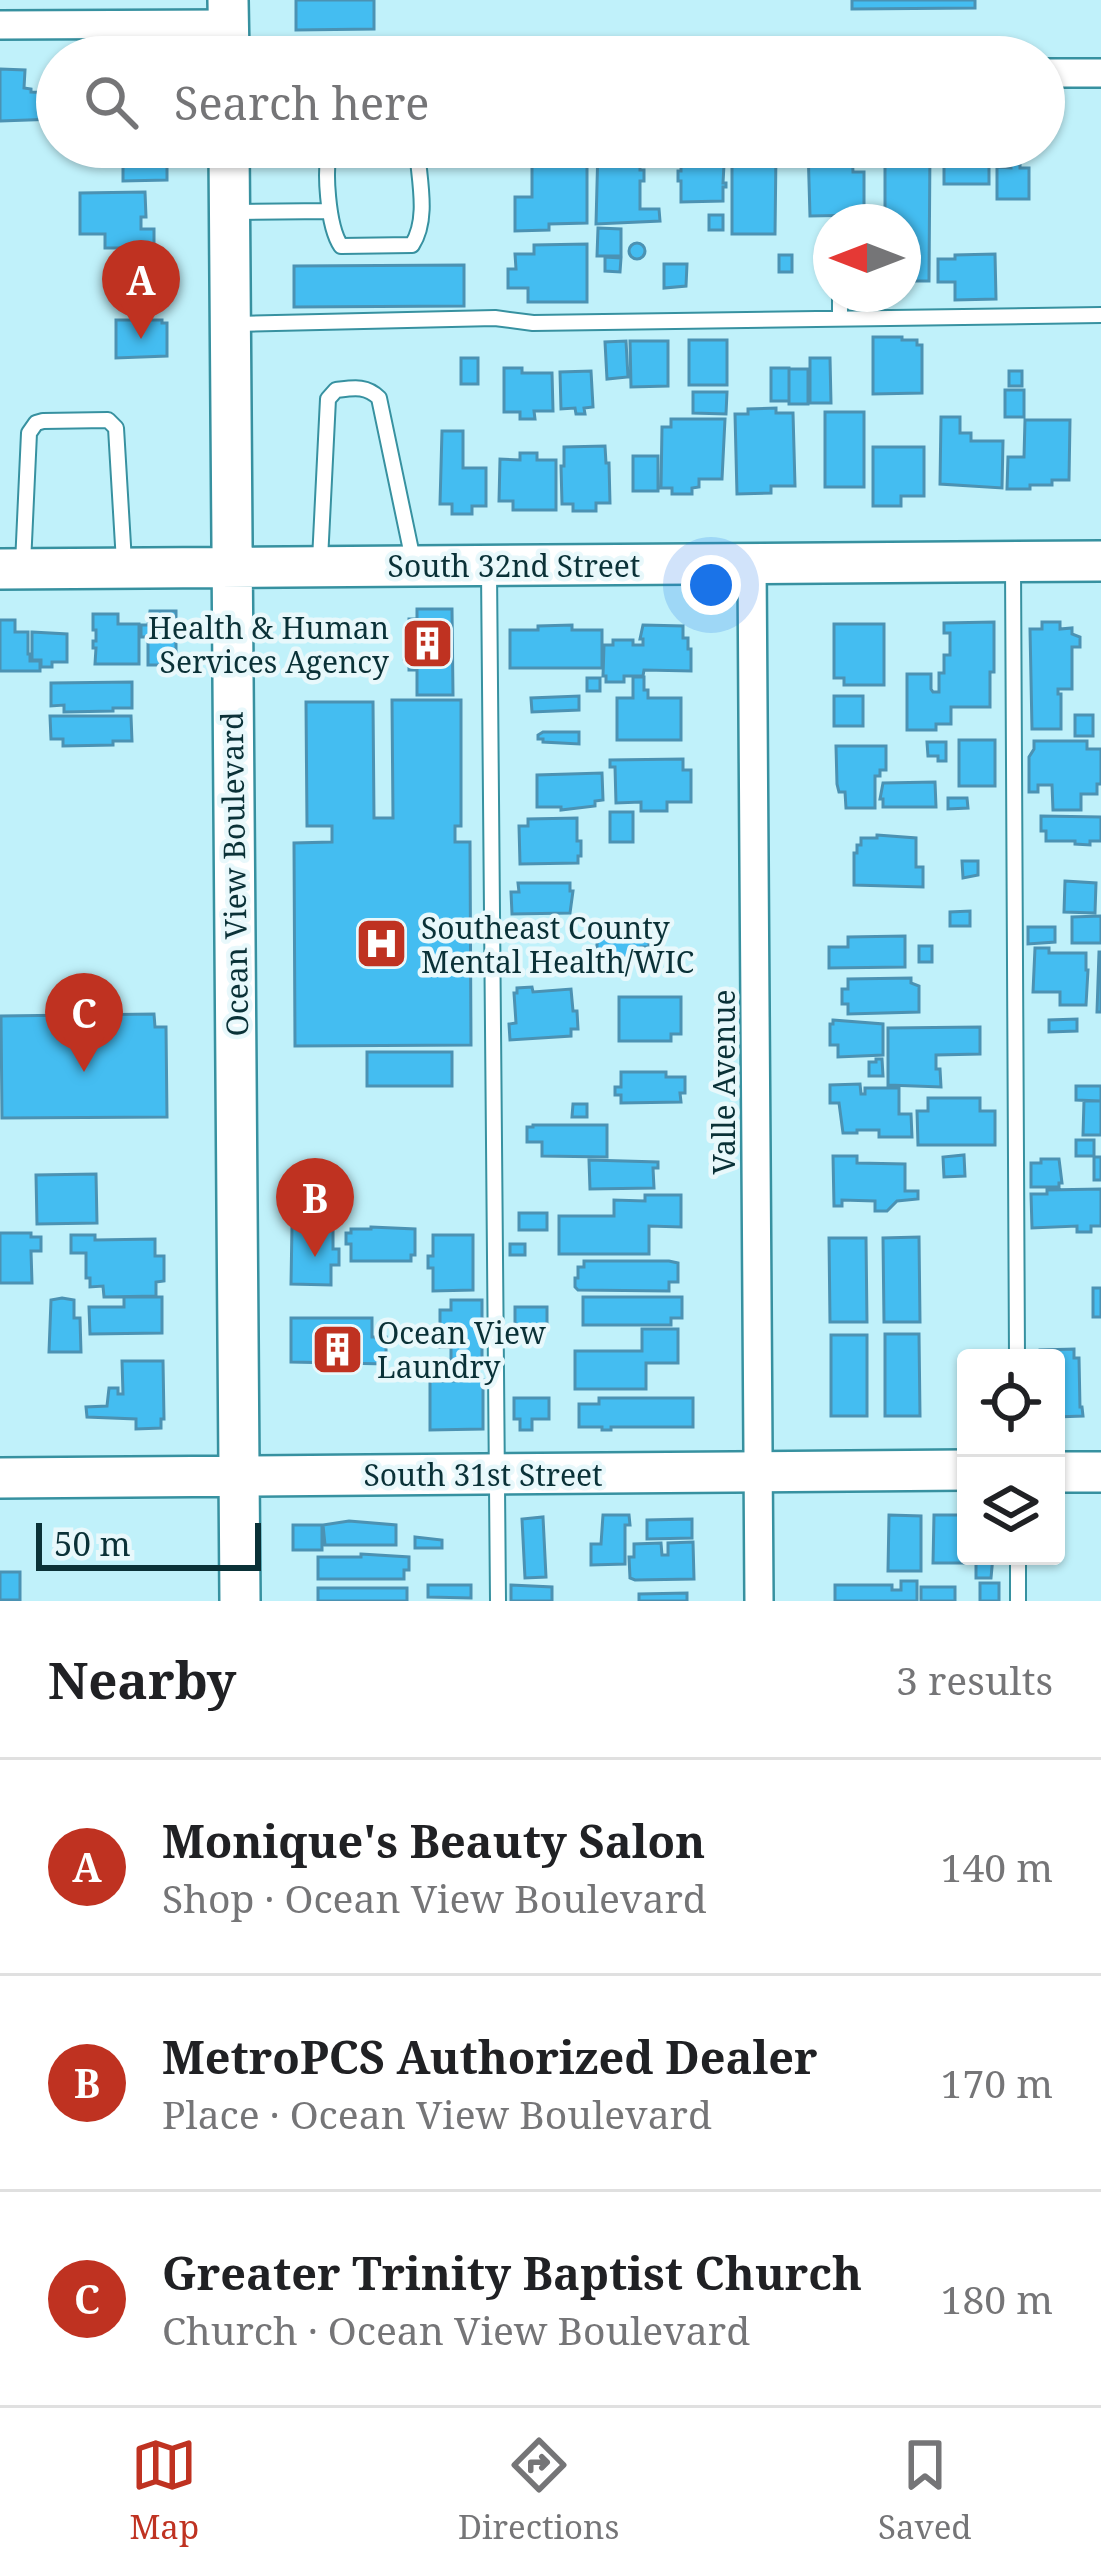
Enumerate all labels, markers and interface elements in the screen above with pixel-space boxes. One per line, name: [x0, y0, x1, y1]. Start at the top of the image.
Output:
search box: [36, 36, 1065, 168]
icon: search: [78, 69, 144, 135]
text: Search here: [174, 72, 429, 133]
north arrow: [813, 204, 921, 312]
pin: A: [102, 240, 180, 339]
street label: South 32nd Street: [388, 545, 640, 586]
your location: [681, 555, 741, 615]
place label: Health & Human Services Agency: [148, 607, 389, 682]
building icon: Health & Human Services Agency: [400, 616, 456, 672]
street label: Ocean View Boulevard: [211, 711, 257, 1037]
place label: Southeast County Mental Health/WIC: [421, 907, 694, 982]
hospital icon: Southeast County Mental Health/WIC: [354, 916, 410, 972]
pin: C: [45, 973, 123, 1072]
street label: Valle Avenue: [703, 989, 744, 1175]
pin: B: [276, 1158, 354, 1257]
place label: Ocean View Laundry: [377, 1312, 546, 1387]
building icon: Ocean View Laundry: [310, 1321, 366, 1377]
map controls: [957, 1349, 1065, 1565]
button: locate: [957, 1349, 1065, 1457]
street label: South 31st Street: [363, 1454, 603, 1495]
button: layers: [957, 1457, 1065, 1565]
scale bar: [36, 1517, 261, 1570]
text: 50 m: [54, 1521, 131, 1566]
text: Nearby: [48, 1644, 236, 1714]
text: 3 results: [896, 1653, 1053, 1706]
text: Monique's Beauty Salon: [162, 1810, 705, 1871]
text: A: [72, 1840, 102, 1893]
text: 140 m: [941, 1840, 1053, 1893]
text: Shop · Ocean View Boulevard: [162, 1871, 707, 1924]
text: MetroPCS Authorized Dealer: [162, 2026, 818, 2087]
text: B: [74, 2056, 100, 2109]
text: 170 m: [941, 2056, 1053, 2109]
text: Place · Ocean View Boulevard: [162, 2087, 712, 2140]
text: Greater Trinity Baptist Church: [162, 2242, 862, 2303]
text: C: [74, 2272, 100, 2325]
text: 180 m: [941, 2272, 1053, 2325]
text: Church · Ocean View Boulevard: [162, 2303, 750, 2356]
tab: Map: [129, 2432, 199, 2549]
tab: Directions: [458, 2432, 619, 2549]
tab: Saved: [878, 2432, 972, 2549]

